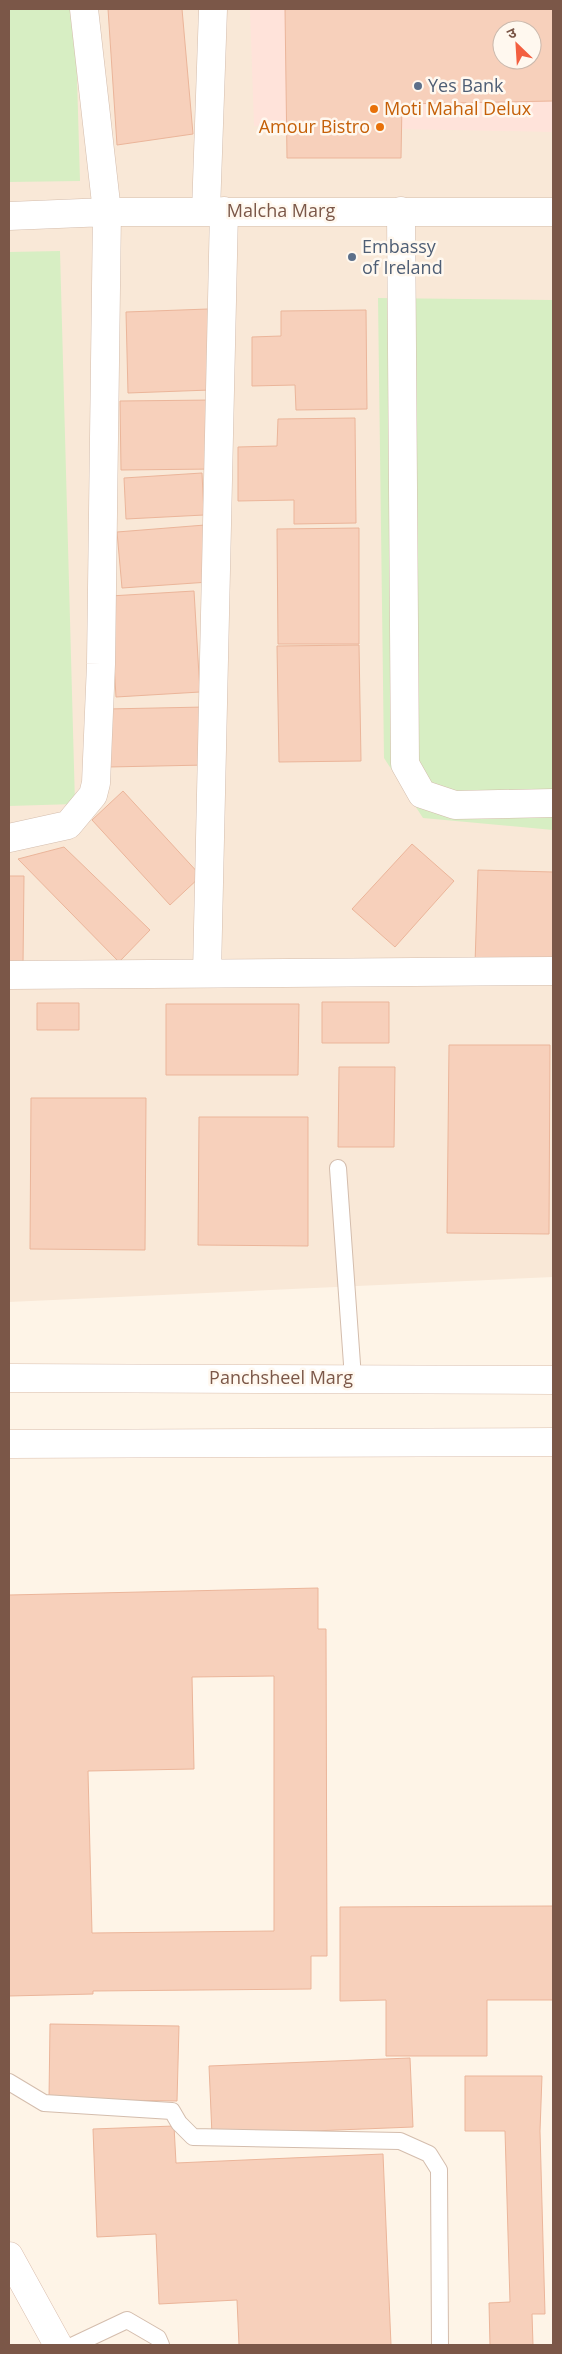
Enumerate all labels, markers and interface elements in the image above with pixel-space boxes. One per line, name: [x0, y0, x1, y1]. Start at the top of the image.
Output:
north arrow: [492, 20, 542, 70]
text: उ: [504, 22, 520, 43]
place label: Yes Bank: [428, 73, 504, 97]
marker: Yes Bank: [412, 80, 424, 92]
place label: Moti Mahal Delux: [384, 96, 532, 120]
marker: Moti Mahal Delux: [368, 103, 380, 115]
place label: Amour Bistro: [259, 114, 370, 138]
marker: Amour Bistro: [374, 121, 386, 133]
street label: Malcha Marg: [227, 198, 335, 222]
place label: Embassy of Ireland: [362, 234, 443, 279]
marker: Embassy of Ireland: [346, 251, 358, 263]
street label: Panchsheel Marg: [209, 1365, 353, 1389]

